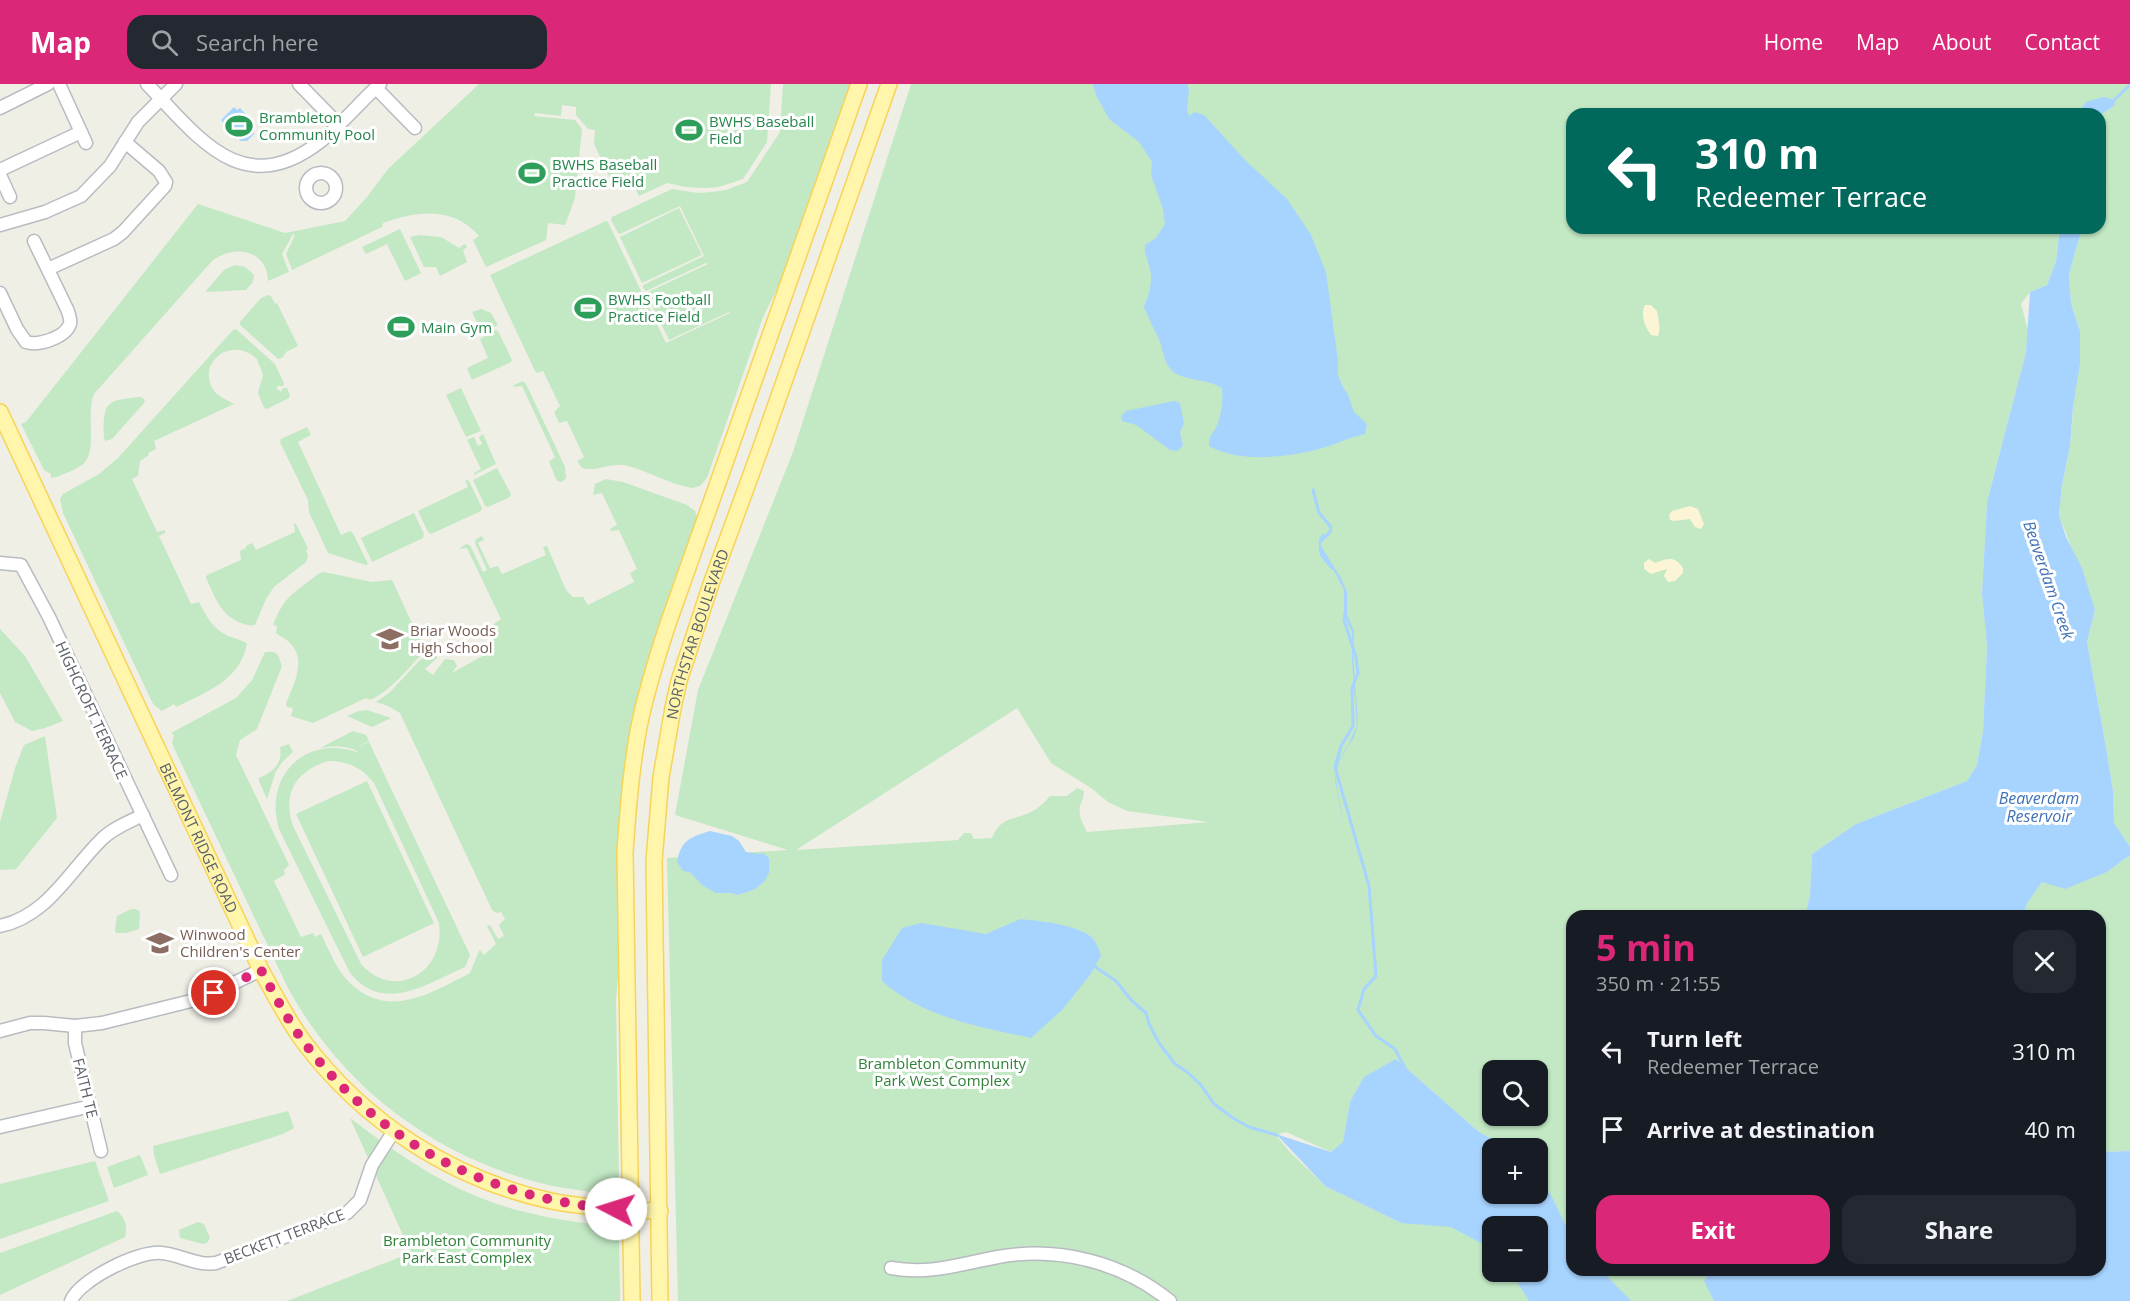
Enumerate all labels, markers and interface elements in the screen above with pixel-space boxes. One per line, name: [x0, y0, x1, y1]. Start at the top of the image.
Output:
search box: [127, 15, 547, 69]
text: Map: [30, 23, 91, 61]
icon: search: [148, 26, 181, 59]
text: Search here: [196, 27, 319, 57]
text: Home: [1764, 28, 1823, 56]
text: Map: [1856, 28, 1899, 56]
text: About: [1932, 28, 1992, 56]
text: Contact: [2025, 28, 2100, 56]
place label: Brambleton Community Pool: [259, 107, 375, 144]
sports icon: Brambleton Community Pool: [224, 111, 254, 141]
place label: BWHS Baseball Field: [709, 111, 814, 148]
sports icon: BWHS Baseball Field: [674, 115, 704, 145]
text: 310 m: [1695, 124, 1819, 181]
icon: left: [1596, 132, 1674, 210]
place label: BWHS Baseball Practice Field: [552, 154, 657, 191]
sports icon: BWHS Baseball Practice Field: [517, 158, 547, 188]
text: Redeemer Terrace: [1695, 178, 1927, 215]
place label: BWHS Football Practice Field: [608, 289, 711, 326]
sports icon: BWHS Football Practice Field: [573, 293, 603, 323]
sports icon: Main Gym: [386, 312, 416, 342]
place label: Main Gym: [421, 317, 492, 337]
water label: Beaverdam Creek: [2018, 518, 2080, 643]
street label: NORTHSTAR BOULEVARD: [661, 546, 733, 721]
place label: Briar Woods High School: [410, 620, 496, 657]
school or university icon: Briar Woods High School: [375, 624, 405, 654]
street label: HIGHCROFT TERRACE: [51, 638, 133, 782]
street label: BELMONT RIDGE ROAD: [155, 760, 243, 916]
water label: Beaverdam Reservoir: [1999, 787, 2079, 827]
text: 5 min: [1596, 923, 1696, 972]
place label: Winwood Children's Center: [180, 924, 300, 961]
school or university icon: Winwood Children's Center: [145, 928, 175, 958]
button: close: [2013, 930, 2076, 993]
pin: [188, 967, 239, 1018]
text: 350 m · 21:55: [1596, 970, 1721, 997]
icon: arrive: [197, 976, 230, 1009]
text: Turn left: [1647, 1023, 1742, 1053]
icon: left: [1596, 1035, 1629, 1068]
text: 310 m: [2012, 1036, 2076, 1066]
park label: Brambleton Community Park West Complex: [858, 1053, 1027, 1090]
text: Redeemer Terrace: [1647, 1053, 1819, 1080]
street label: FAITH TE: [69, 1056, 103, 1120]
map controls: [1482, 1060, 1548, 1282]
button: search: [1482, 1060, 1548, 1126]
icon: arrive: [1596, 1113, 1629, 1146]
text: Arrive at destination: [1647, 1114, 1875, 1144]
text: 40 m: [2025, 1114, 2076, 1144]
button: +: [1482, 1138, 1548, 1204]
position arrow: [584, 1177, 648, 1241]
button: Exit: [1596, 1195, 1830, 1264]
button: Share: [1842, 1195, 2076, 1264]
street label: BECKETT TERRACE: [221, 1204, 347, 1268]
button: −: [1482, 1216, 1548, 1282]
park label: Brambleton Community Park East Complex: [383, 1230, 552, 1267]

